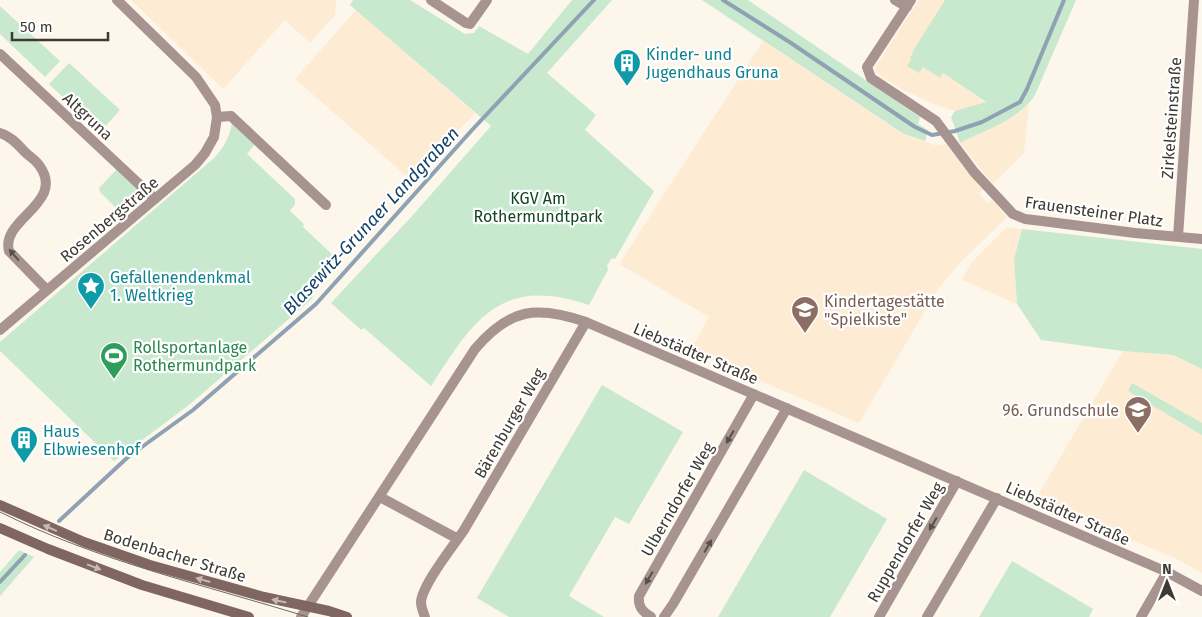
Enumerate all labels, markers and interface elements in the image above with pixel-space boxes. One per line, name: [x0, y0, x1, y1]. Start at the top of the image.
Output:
scale bar: [12, 10, 109, 42]
text: 50 m: [20, 18, 53, 36]
place label: Kinder- und Jugendhaus Gruna: [646, 45, 779, 82]
building icon: Kinder- und Jugendhaus Gruna: [612, 48, 642, 87]
street label: Zirkelsteinstraße: [1158, 57, 1185, 179]
street label: Altgruna: [59, 89, 117, 144]
water label: Blasewitz‐Grunaer Landgraben: [278, 123, 464, 319]
street label: Rosenbergstraße: [56, 173, 162, 266]
park label: KGV Am Rothermundtpark: [474, 189, 603, 226]
street label: Frauensteiner Platz: [1024, 192, 1164, 231]
one-way arrow: [8, 250, 20, 262]
place label: Gefallenendenkmal 1. Weltkrieg: [110, 268, 251, 305]
place icon: Gefallenendenkmal 1. Weltkrieg: [76, 271, 106, 310]
place label: Kindertagestätte "Spielkiste": [824, 292, 945, 329]
school or university icon: Kindertagestätte "Spielkiste": [790, 295, 820, 334]
street label: Liebstädter Straße: [631, 319, 761, 388]
place label: Rollsportanlage Rothermundpark: [133, 338, 257, 375]
sports icon: Rollsportanlage Rothermundpark: [99, 341, 129, 380]
street label: Bärenburger Weg: [470, 364, 549, 482]
school or university icon: 96. Grundschule: [1123, 395, 1153, 434]
place label: 96. Grundschule: [1002, 401, 1119, 420]
place label: Haus Elbwiesenhof: [43, 422, 142, 459]
building icon: Haus Elbwiesenhof: [9, 425, 39, 464]
one-way arrow: [725, 430, 734, 443]
street label: Ulberndorfer Weg: [637, 438, 718, 560]
street label: Ruppendorfer Weg: [863, 478, 948, 606]
street label: Liebstädter Straße: [1003, 478, 1133, 549]
one-way arrow: [929, 517, 938, 530]
one-way arrow: [43, 523, 57, 531]
street label: Bodenbacher Straße: [101, 525, 248, 586]
one-way arrow: [703, 539, 712, 552]
north arrow: [1142, 557, 1192, 607]
text: N: [1162, 561, 1172, 578]
one-way arrow: [86, 564, 101, 571]
one-way arrow: [645, 571, 654, 584]
one-way arrow: [196, 576, 211, 584]
one-way arrow: [270, 596, 286, 604]

